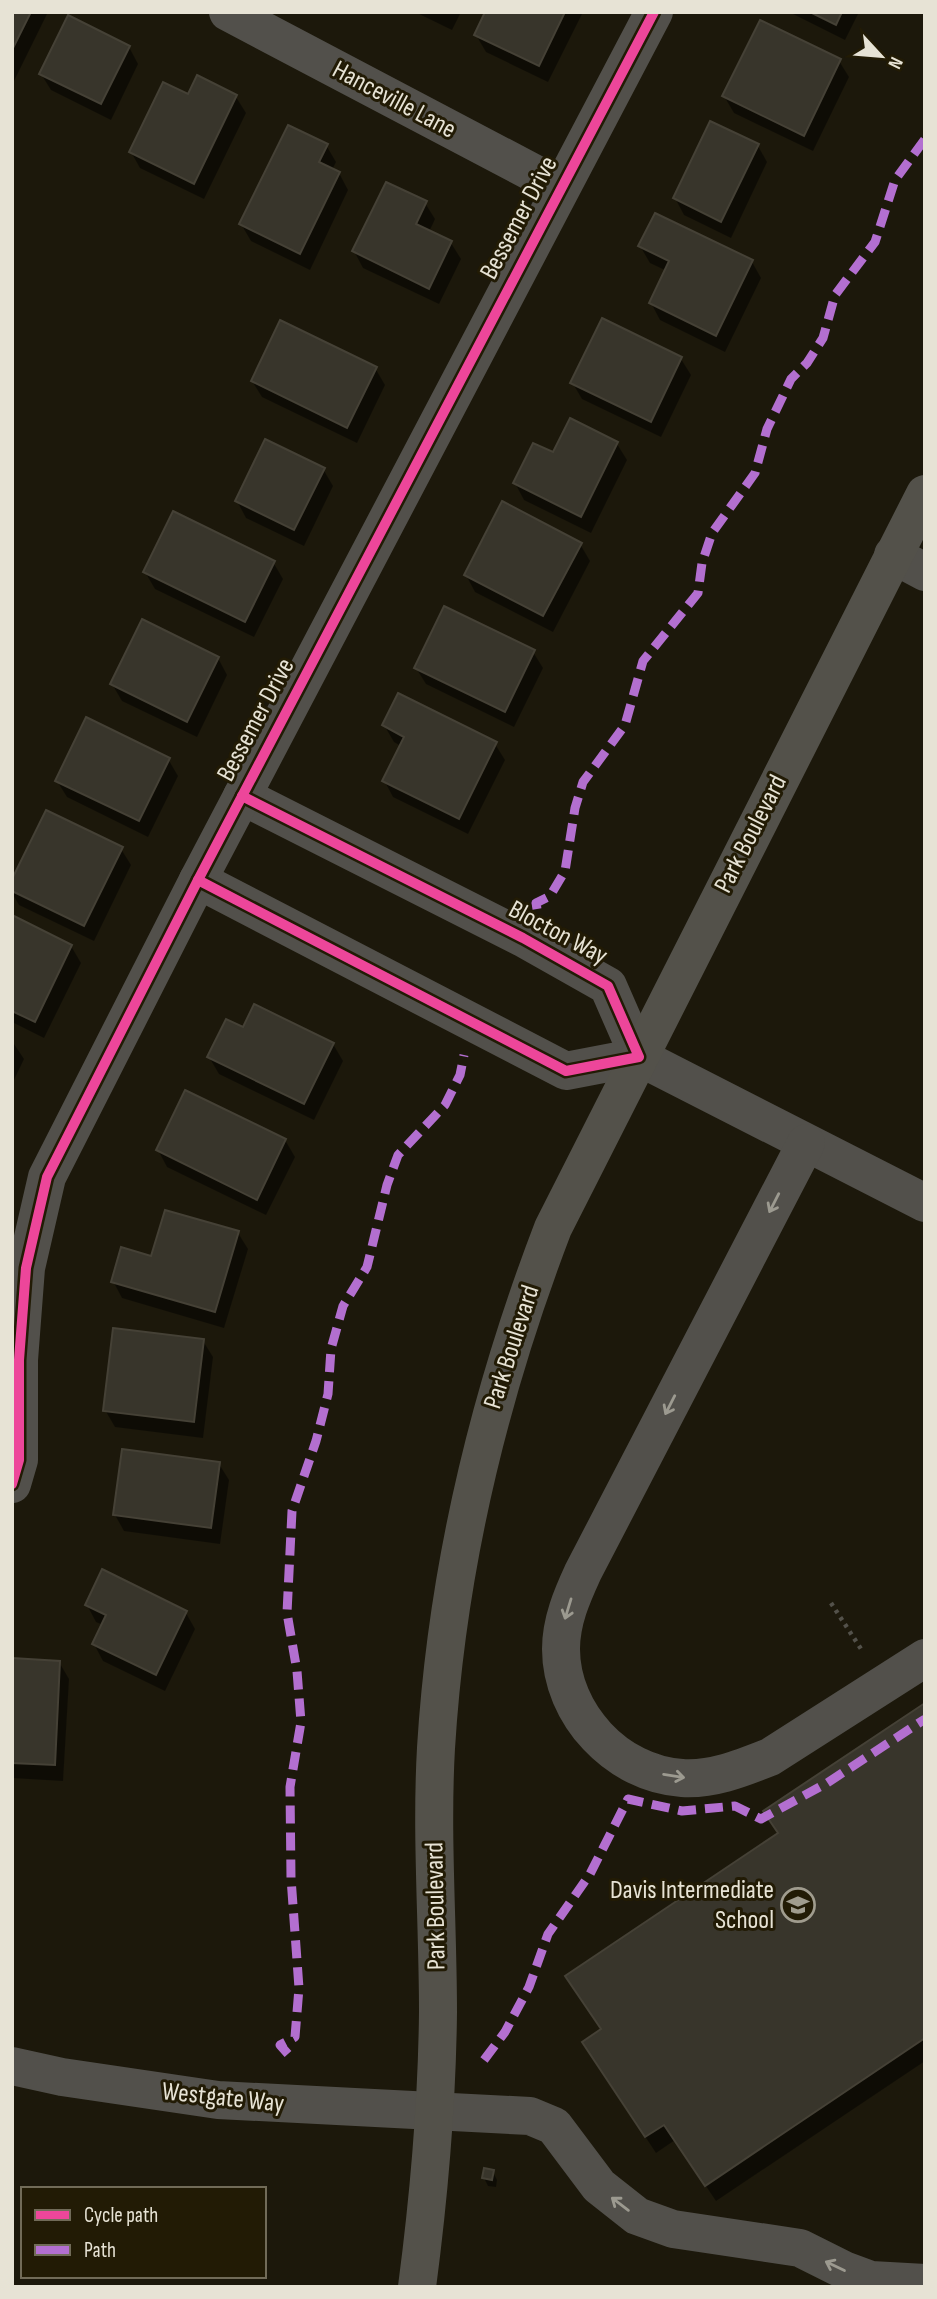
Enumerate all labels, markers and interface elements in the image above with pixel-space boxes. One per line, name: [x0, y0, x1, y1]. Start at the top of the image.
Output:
north arrow: [846, 21, 916, 91]
text: N: [882, 53, 907, 72]
street label: Hanceville Lane: [327, 55, 461, 145]
street label: Bessemer Drive: [474, 151, 564, 285]
street label: Bessemer Drive: [211, 653, 301, 787]
street label: Park Boulevard: [708, 770, 794, 898]
street label: Blocton Way: [503, 894, 613, 972]
one-way arrow: [767, 1192, 781, 1213]
street label: Park Boulevard: [477, 1281, 547, 1413]
one-way arrow: [662, 1394, 676, 1415]
one-way arrow: [561, 1597, 574, 1619]
one-way arrow: [662, 1770, 685, 1783]
street label: Park Boulevard: [419, 1842, 453, 1970]
place label: Davis Intermediate School: [610, 1875, 774, 1936]
school or university icon: Davis Intermediate School: [779, 1886, 817, 1924]
street label: Westgate Way: [160, 2076, 286, 2120]
legend: [21, 2187, 266, 2278]
one-way arrow: [611, 2196, 629, 2211]
text: Cycle path: [84, 2203, 158, 2228]
text: Path: [84, 2238, 116, 2263]
one-way arrow: [825, 2259, 846, 2272]

